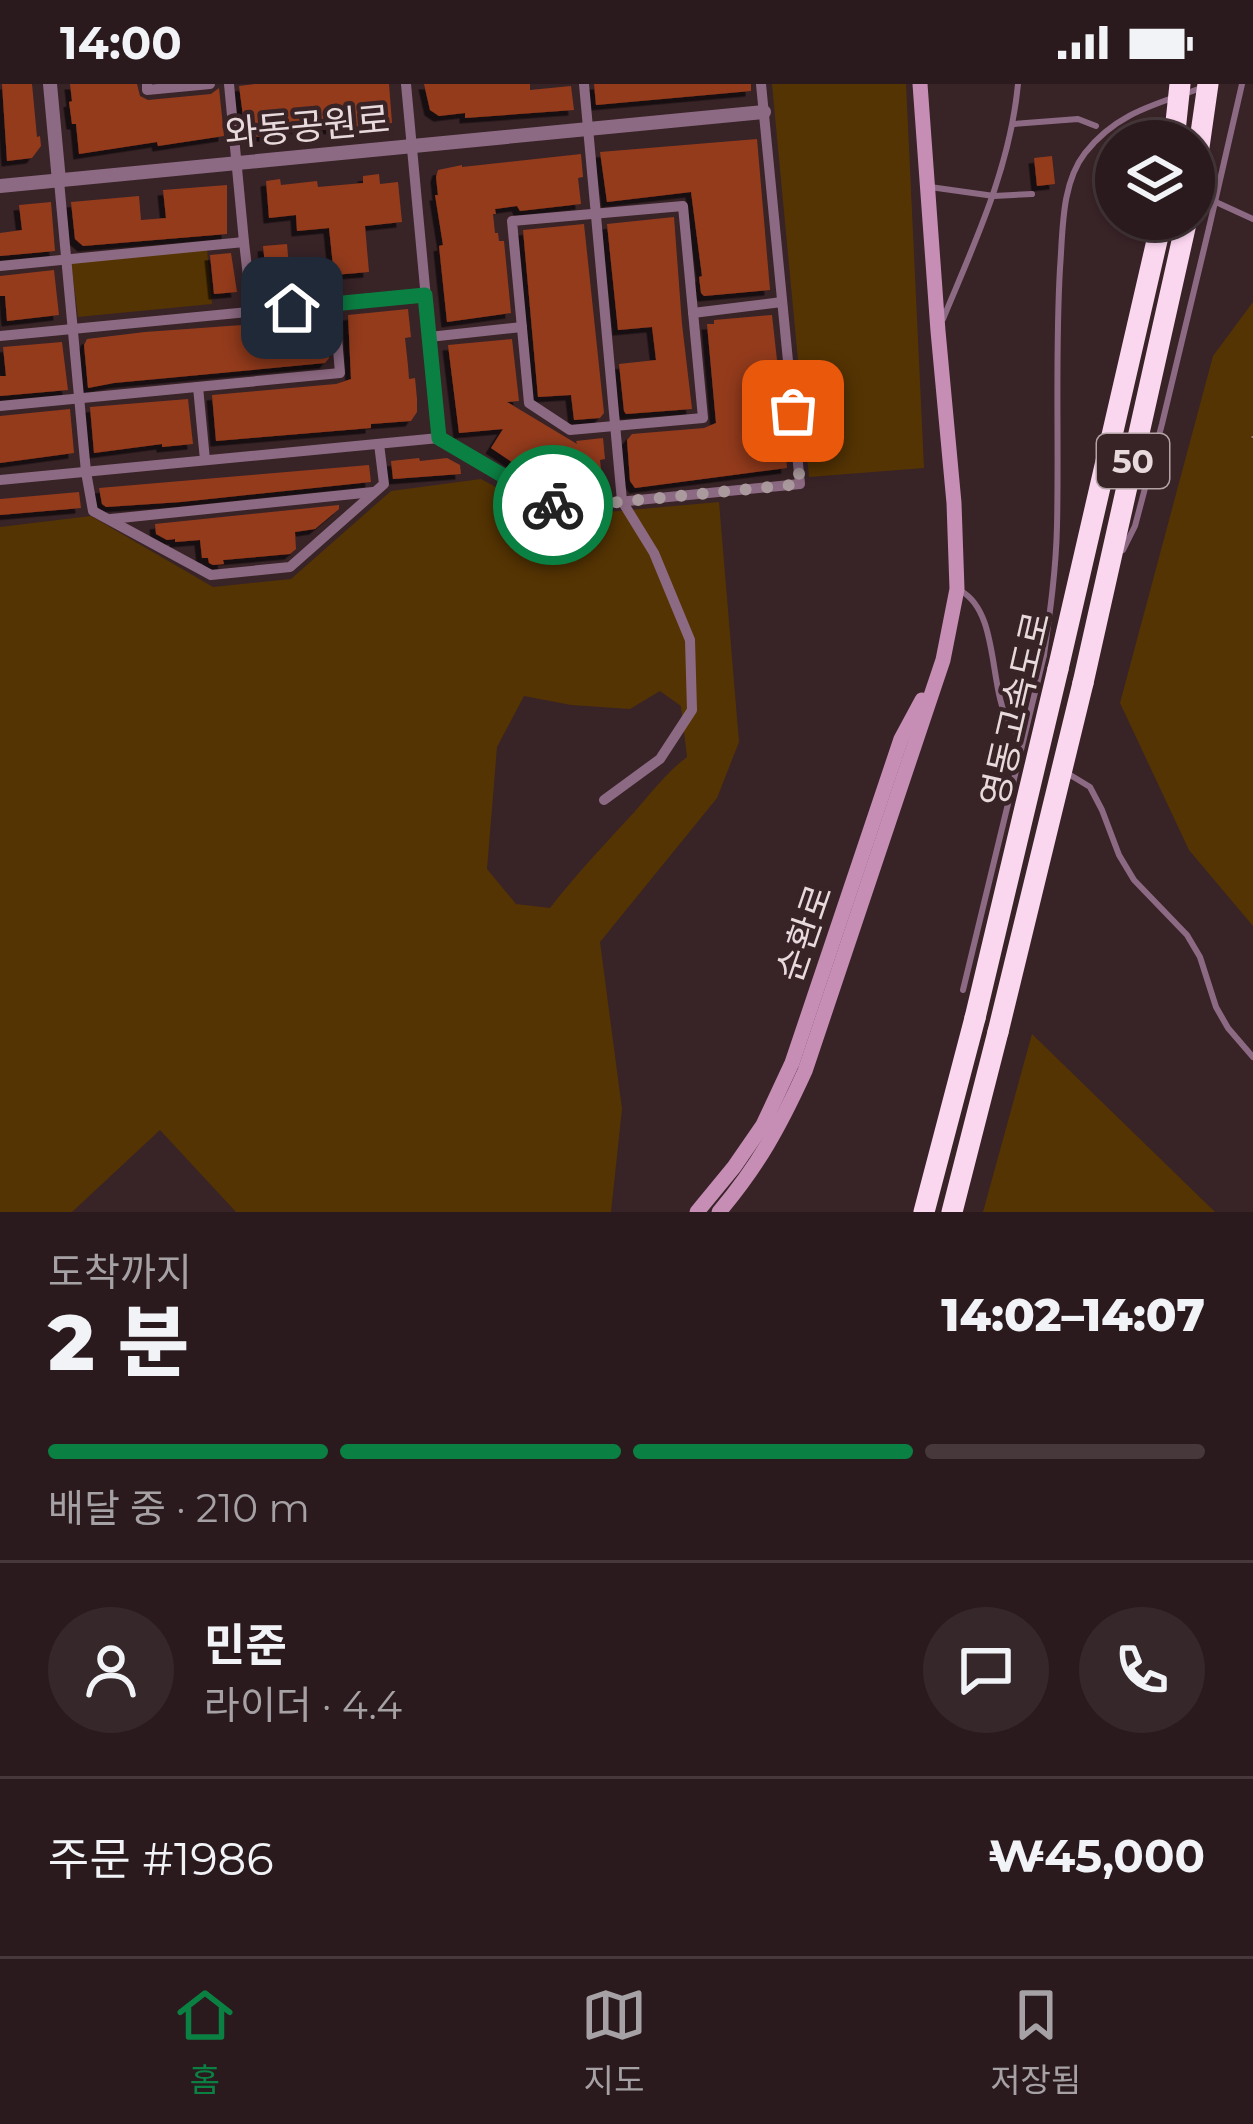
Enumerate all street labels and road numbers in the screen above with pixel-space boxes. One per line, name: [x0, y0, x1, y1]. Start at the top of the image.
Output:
street label: 와동공원로: [223, 97, 391, 155]
road number: 50: [1097, 434, 1169, 488]
street label: 영동고속도로: [971, 607, 1059, 811]
street label: 순환로: [767, 879, 841, 987]

